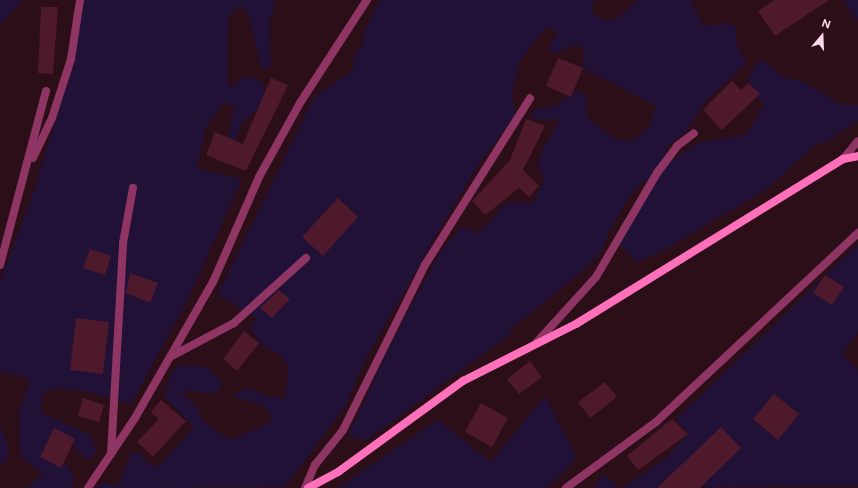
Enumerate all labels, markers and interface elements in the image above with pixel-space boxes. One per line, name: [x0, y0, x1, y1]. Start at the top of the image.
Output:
north arrow: [802, 16, 842, 56]
text: N: [820, 17, 832, 32]

